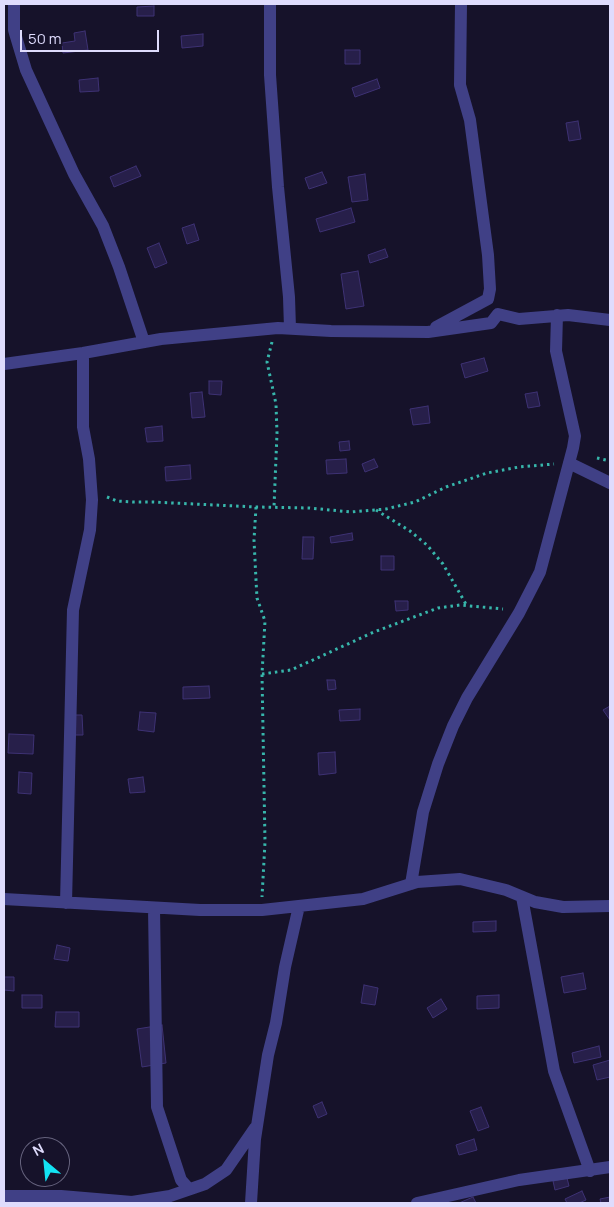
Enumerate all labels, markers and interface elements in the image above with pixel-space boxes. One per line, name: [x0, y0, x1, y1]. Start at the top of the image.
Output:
scale bar: [22, 20, 161, 52]
text: 50 m: [28, 28, 62, 49]
north arrow: [20, 1137, 70, 1187]
text: N: [29, 1138, 47, 1160]

